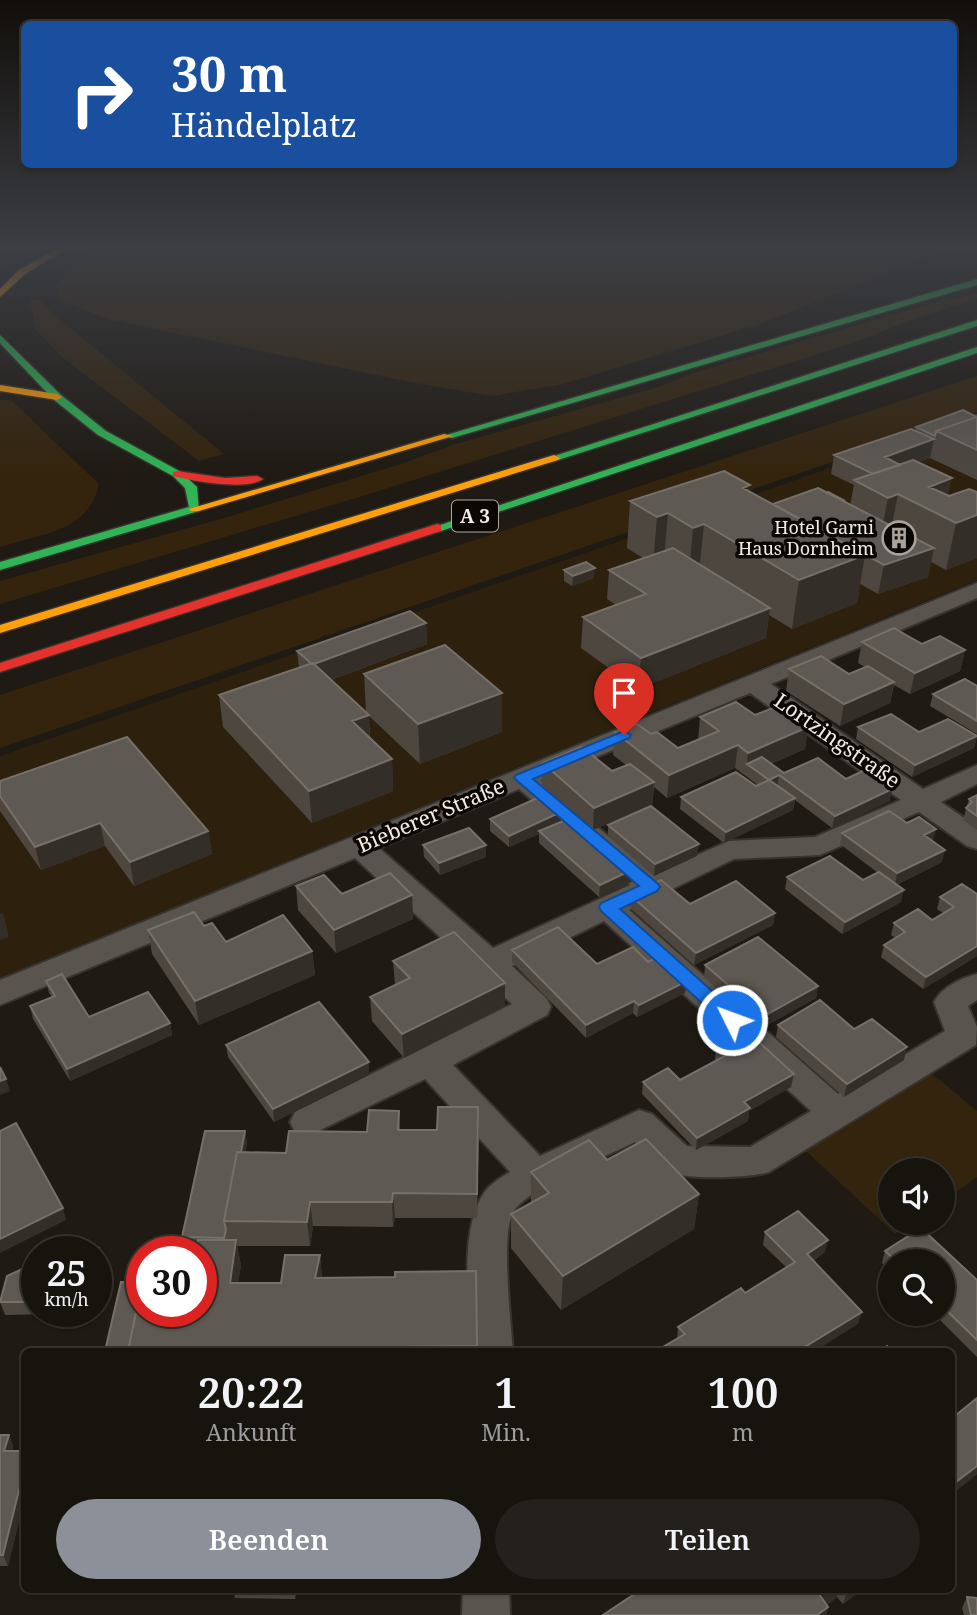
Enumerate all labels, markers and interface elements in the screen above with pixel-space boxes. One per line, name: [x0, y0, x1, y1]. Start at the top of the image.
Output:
text: 30 m: [171, 40, 287, 106]
icon: right: [56, 49, 147, 140]
text: Händelplatz: [171, 103, 357, 146]
road number: A 3: [452, 500, 498, 531]
place label: Hotel Garni Haus Dornheim: [738, 515, 874, 560]
building icon: Hotel Garni Haus Dornheim: [880, 519, 918, 557]
pin: [594, 663, 654, 735]
icon: arrive: [605, 674, 643, 712]
street label: Lortzingstraße: [769, 686, 906, 794]
street label: Bieberer Straße: [353, 771, 508, 859]
position arrow: [695, 983, 769, 1057]
map controls: [878, 1158, 955, 1326]
button: sound: [878, 1158, 955, 1235]
speed limit sign: 30: [126, 1236, 217, 1327]
text: 25: [47, 1249, 86, 1296]
button: search: [878, 1249, 955, 1326]
text: km/h: [44, 1287, 89, 1311]
text: 20:22: [198, 1363, 305, 1420]
text: 1: [494, 1363, 518, 1420]
text: 100: [707, 1363, 778, 1420]
text: Ankunft: [206, 1416, 296, 1448]
text: Min.: [481, 1416, 531, 1448]
text: m: [732, 1416, 754, 1448]
button: Beenden: [56, 1499, 481, 1579]
button: Teilen: [495, 1499, 920, 1579]

